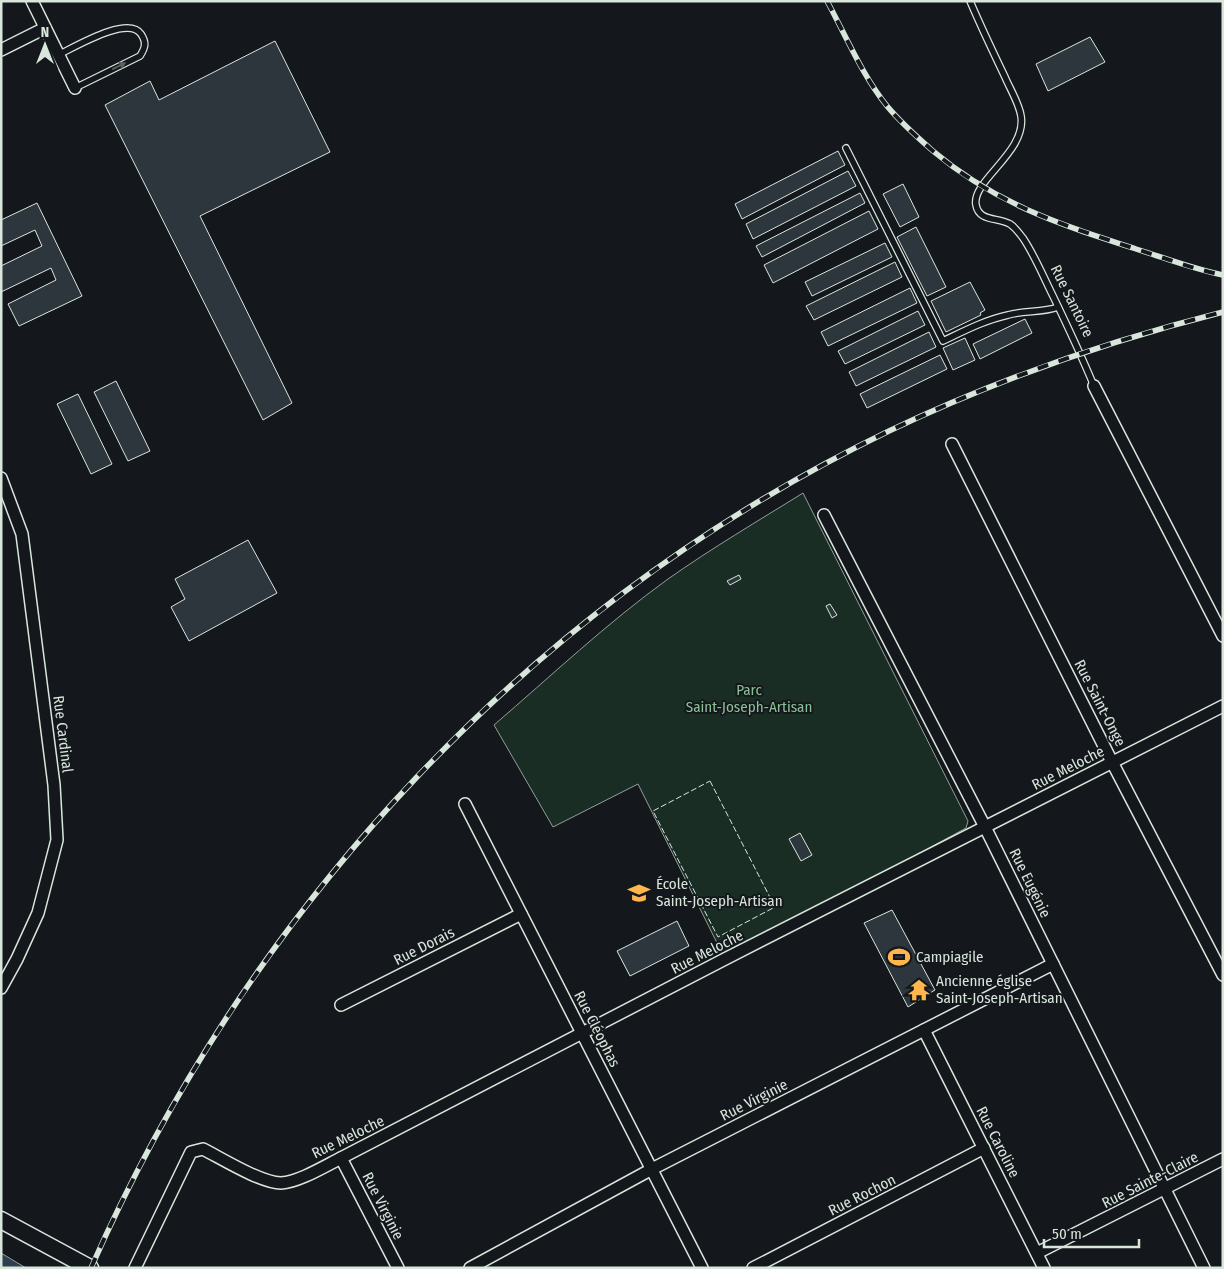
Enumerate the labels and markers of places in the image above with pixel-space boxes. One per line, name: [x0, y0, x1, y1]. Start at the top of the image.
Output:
place label: École Saint-Joseph-Artisan: [656, 875, 783, 910]
school or university icon: École Saint-Joseph-Artisan: [626, 880, 652, 906]
sports icon: Campiagile: [886, 944, 912, 970]
place label: Campiagile: [916, 948, 983, 966]
place label: Ancienne église Saint-Joseph-Artisan: [936, 972, 1063, 1007]
temple icon: Ancienne église Saint-Joseph-Artisan: [906, 977, 932, 1003]

